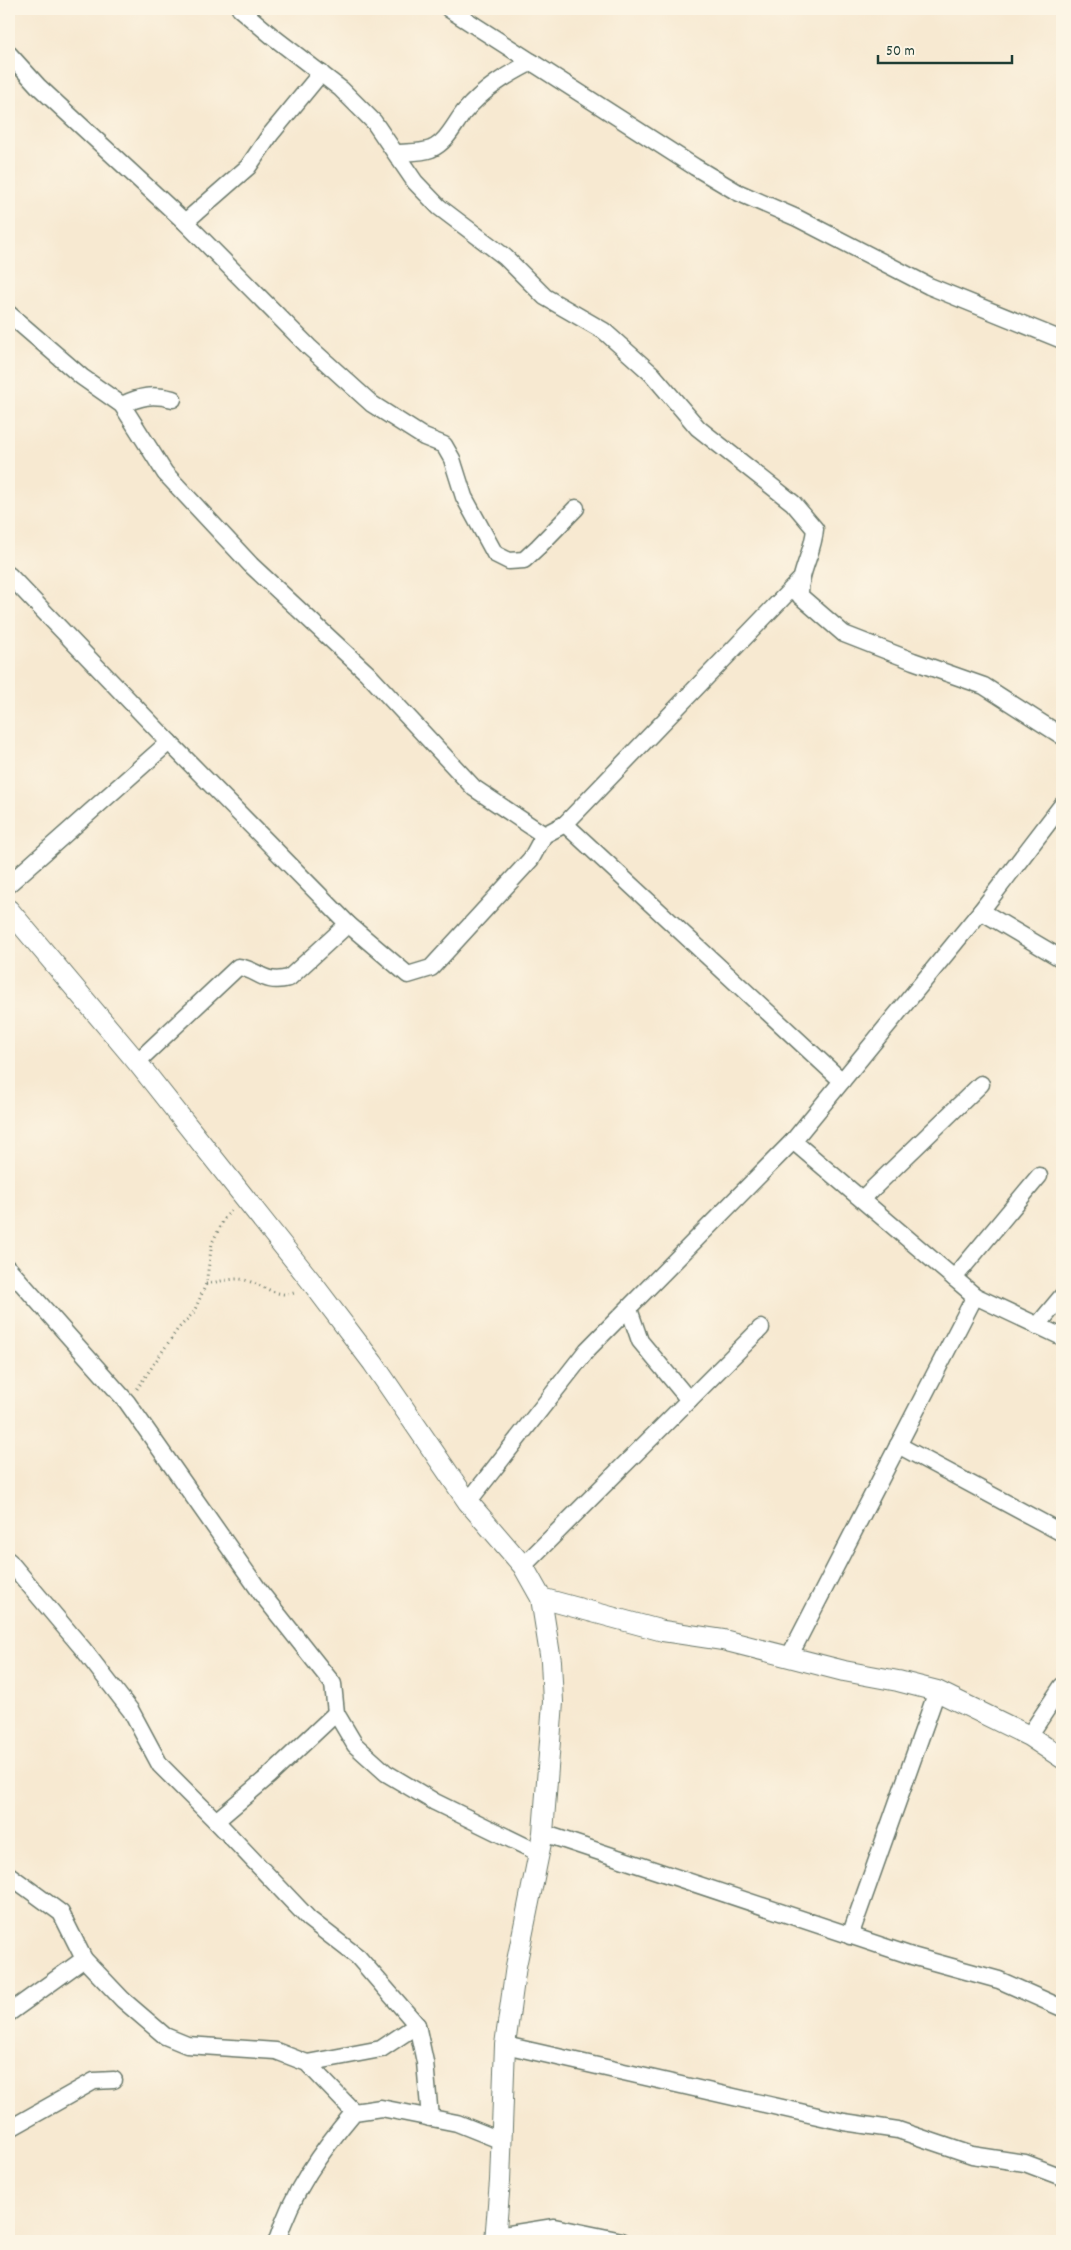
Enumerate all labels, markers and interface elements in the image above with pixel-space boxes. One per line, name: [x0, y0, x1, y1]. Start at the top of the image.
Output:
scale bar: [878, 32, 1012, 64]
text: 50 m: [886, 41, 915, 63]

